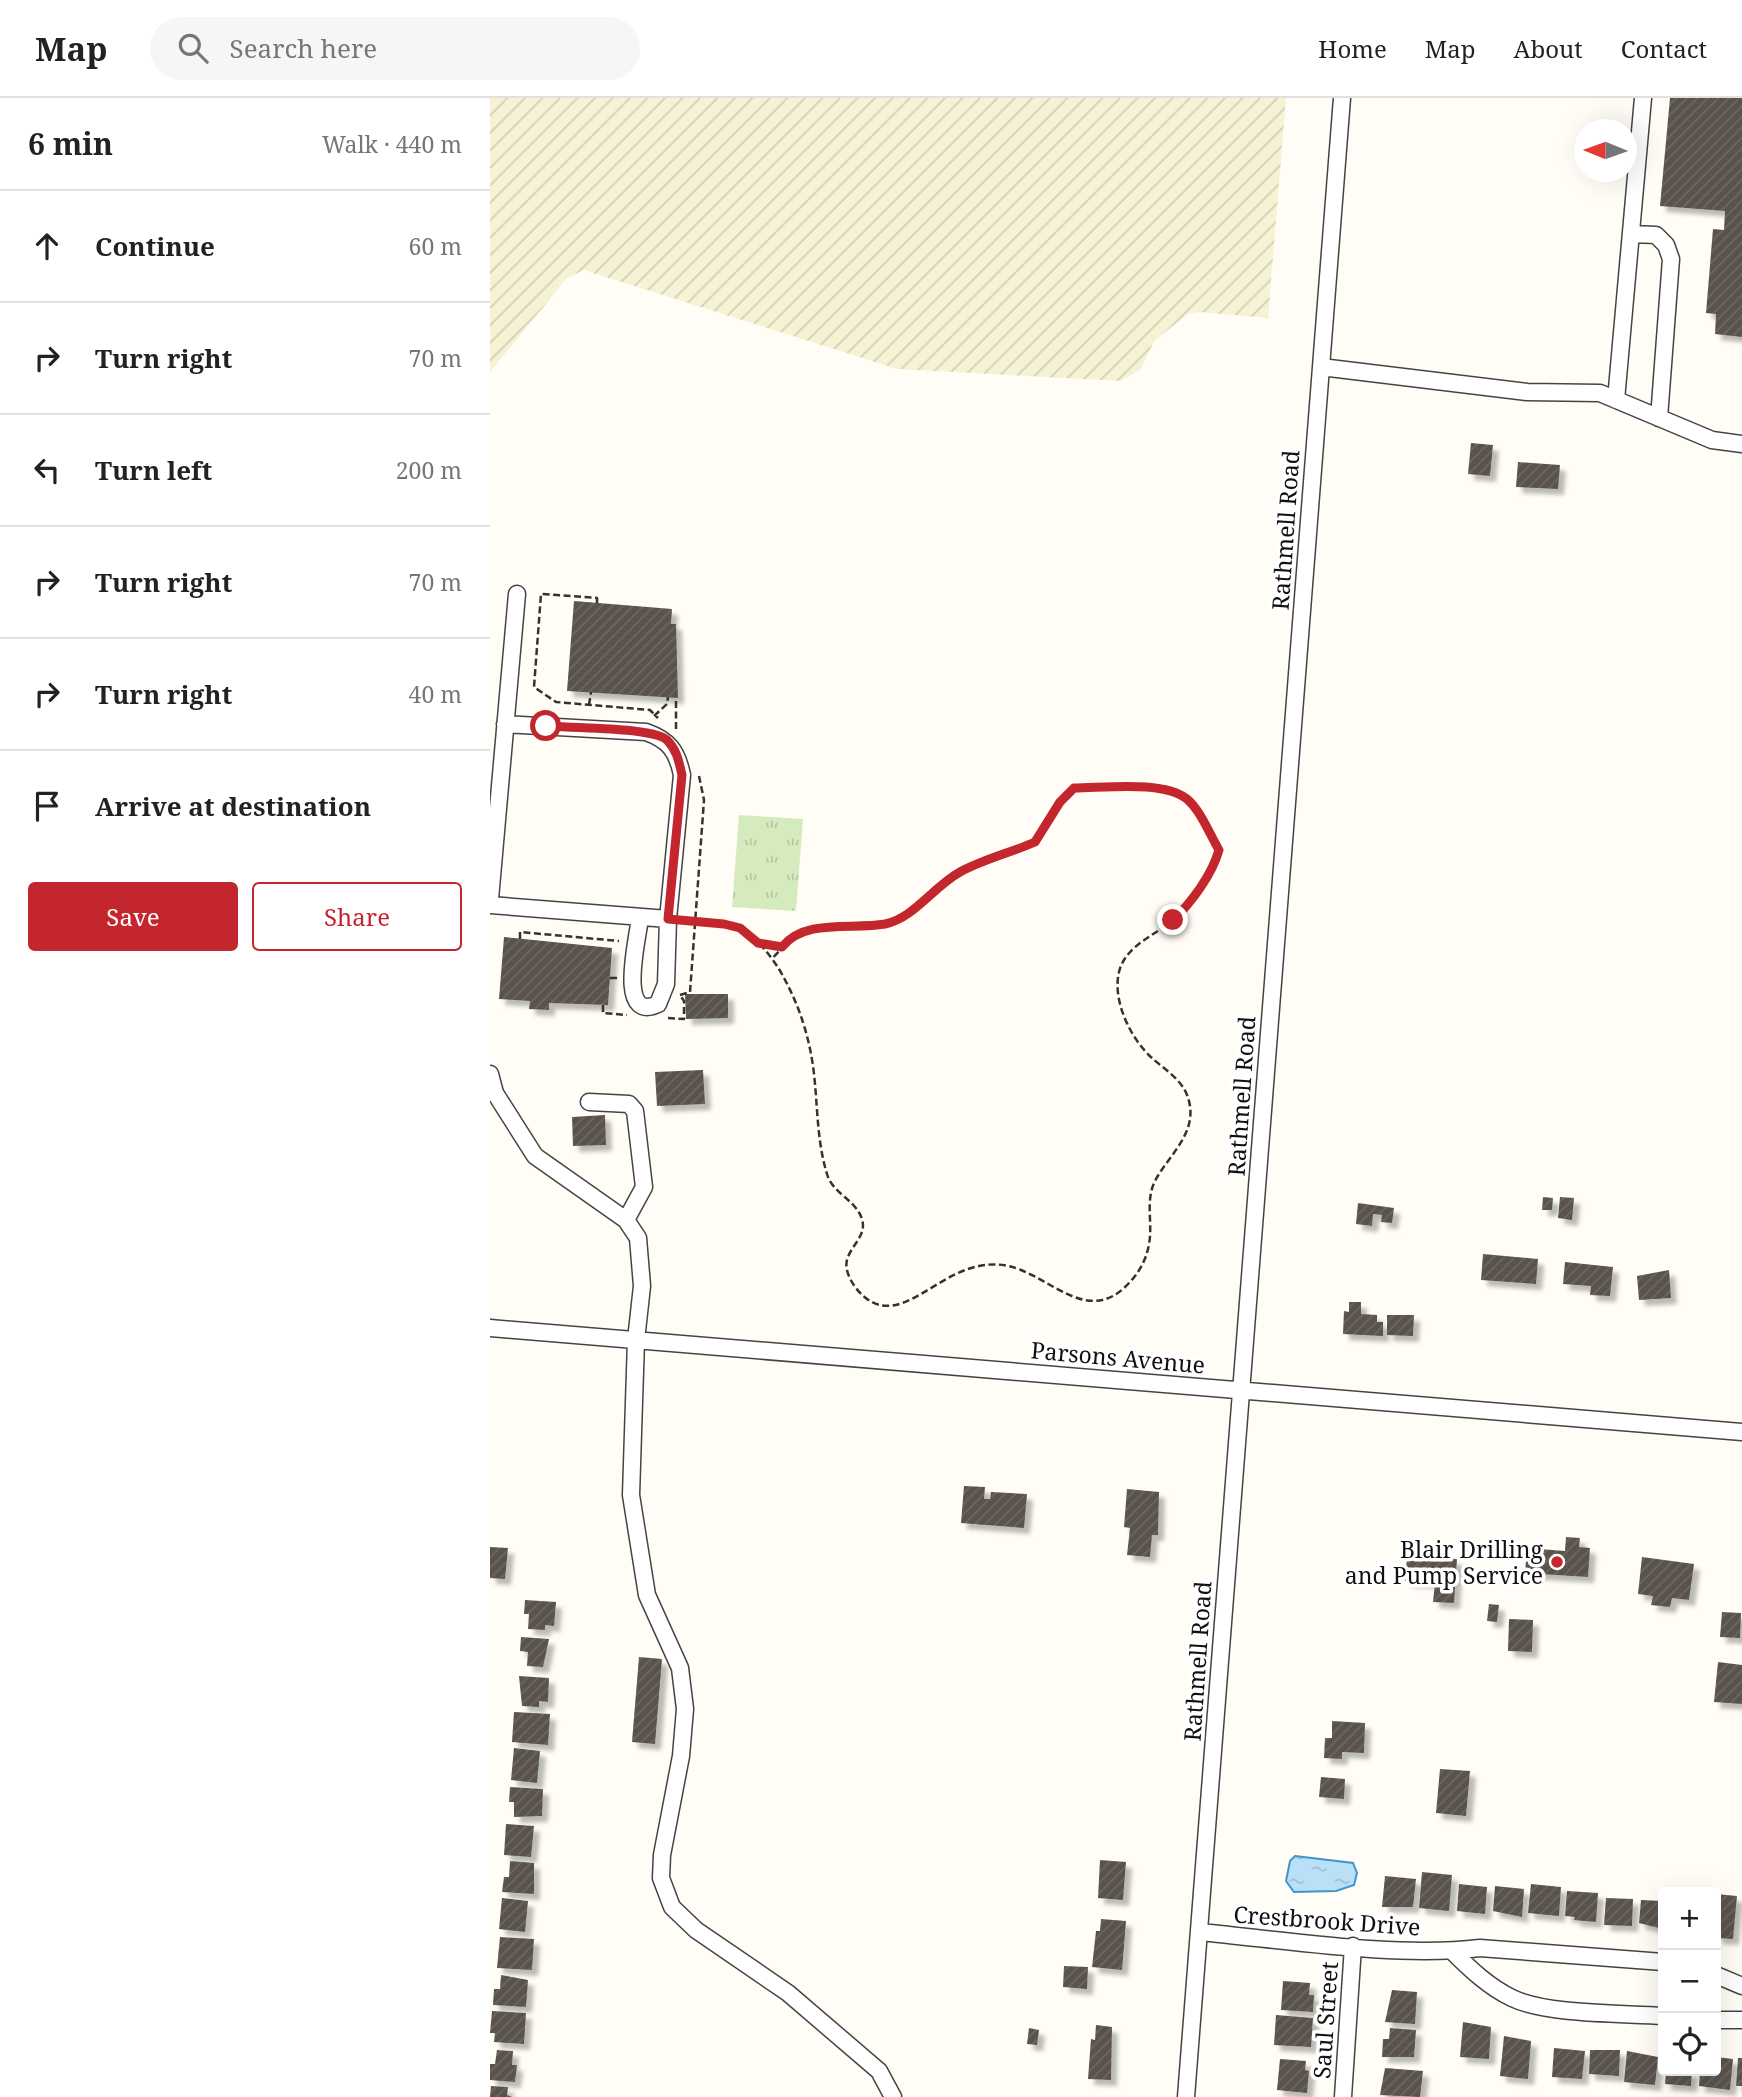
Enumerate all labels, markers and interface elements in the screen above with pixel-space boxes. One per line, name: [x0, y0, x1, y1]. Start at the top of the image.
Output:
search box: [150, 17, 640, 80]
text: Map: [35, 26, 108, 71]
icon: search: [174, 29, 212, 67]
text: Search here: [230, 30, 377, 66]
text: Home: [1318, 32, 1387, 65]
text: Map: [1425, 32, 1476, 65]
text: About: [1514, 32, 1583, 65]
text: Contact: [1621, 32, 1707, 65]
north arrow: [1574, 119, 1637, 182]
text: 6 min: [28, 123, 113, 164]
text: Walk · 440 m: [322, 128, 462, 160]
icon: ahead: [28, 227, 66, 265]
text: Continue: [95, 228, 215, 264]
text: 60 m: [409, 230, 462, 262]
icon: right: [28, 339, 66, 377]
text: Turn right: [95, 340, 232, 376]
text: 70 m: [409, 342, 462, 374]
street label: Rathmell Road: [1263, 449, 1307, 611]
icon: left: [28, 451, 66, 489]
text: Turn left: [95, 452, 212, 488]
text: 200 m: [396, 454, 462, 486]
icon: right: [28, 563, 66, 601]
text: Turn right: [95, 564, 232, 600]
text: 70 m: [409, 566, 462, 598]
icon: right: [28, 675, 66, 713]
text: Turn right: [95, 676, 232, 712]
text: 40 m: [409, 678, 462, 710]
route start: [530, 710, 561, 741]
icon: arrive: [28, 787, 66, 825]
text: Arrive at destination: [95, 788, 371, 824]
button: Save: [28, 882, 238, 951]
button: Share: [252, 882, 462, 951]
route end: [1157, 904, 1188, 935]
street label: Rathmell Road: [1219, 1015, 1263, 1177]
street label: Parsons Avenue: [1030, 1333, 1206, 1381]
place label: Blair Drilling and Pump Service: [1345, 1533, 1544, 1591]
marker: Blair Drilling and Pump Service: [1549, 1554, 1565, 1570]
street label: Rathmell Road: [1175, 1580, 1219, 1742]
map controls: [1658, 1887, 1721, 2076]
button: +: [1658, 1887, 1721, 1950]
street label: Crestbrook Drive: [1233, 1898, 1421, 1942]
button: −: [1658, 1950, 1721, 2013]
street label: Saul Street: [1305, 1960, 1345, 2080]
button: locate: [1658, 2013, 1721, 2076]

